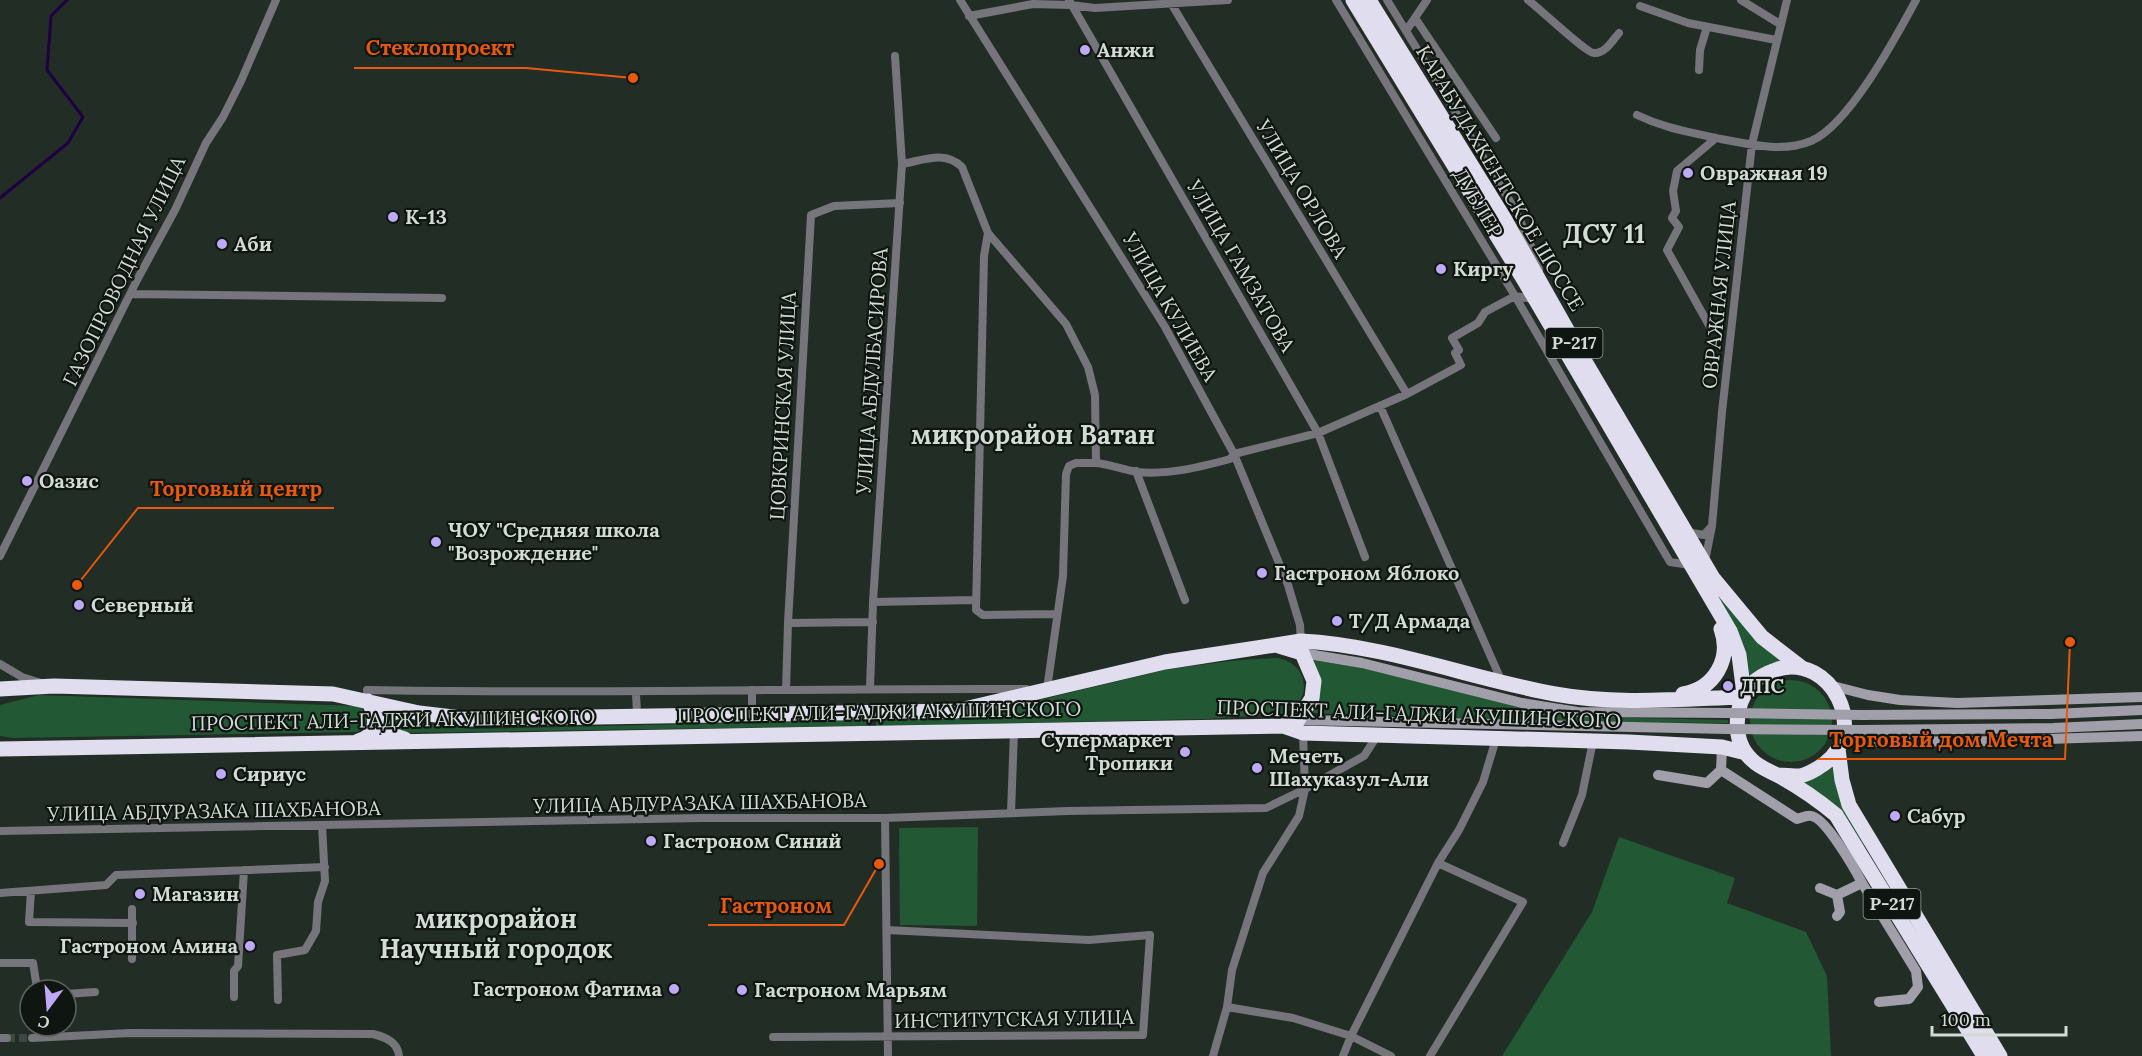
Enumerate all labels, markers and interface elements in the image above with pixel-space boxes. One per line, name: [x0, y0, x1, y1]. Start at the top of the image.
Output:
callout: Стеклопроект: [354, 29, 526, 68]
text: Стеклопроект: [366, 34, 514, 61]
place label: Анжи: [1097, 37, 1155, 62]
street label: КАРАБУДАХКЕНТСКОЕ ШОССЕ: [1411, 40, 1590, 315]
marker: Анжи: [1078, 43, 1092, 57]
street label: УЛИЦА ОРЛОВА: [1251, 114, 1354, 263]
street label: ГАЗОПРОВОДНАЯ УЛИЦА: [57, 151, 190, 390]
place label: Овражная 19: [1700, 160, 1828, 185]
street label: ДУБЛЕР: [1448, 163, 1509, 242]
marker: Овражная 19: [1681, 166, 1695, 180]
street label: УЛИЦА ГАМЗАТОВА: [1182, 174, 1301, 357]
street label: ОВРАЖНАЯ УЛИЦА: [1696, 199, 1741, 390]
place label: К-13: [405, 204, 447, 229]
marker: К-13: [386, 210, 400, 224]
district label: ДСУ 11: [1563, 217, 1645, 250]
street label: УЛИЦА КУЛИЕВА: [1117, 227, 1223, 386]
place label: Аби: [234, 231, 272, 256]
marker: Аби: [215, 237, 229, 251]
street label: УЛИЦА АБДУЛБАСИРОВА: [850, 246, 893, 496]
place label: Киргу: [1453, 256, 1513, 281]
marker: Киргу: [1434, 262, 1448, 276]
street label: ЦОВКРИНСКАЯ УЛИЦА: [764, 291, 801, 521]
road number: Р-217: [1546, 328, 1602, 358]
district label: микрорайон Ватан: [911, 418, 1155, 451]
place label: Оазис: [39, 468, 99, 493]
callout: Торговый центр: [138, 469, 334, 508]
marker: Оазис: [20, 474, 34, 488]
text: Торговый центр: [150, 475, 322, 502]
place label: ЧОУ "Средняя школа "Возрождение": [448, 517, 660, 565]
marker: ЧОУ "Средняя школа "Возрождение": [429, 535, 443, 549]
place label: Гастроном Яблоко: [1274, 560, 1459, 585]
marker: Гастроном Яблоко: [1255, 566, 1269, 580]
place label: Северный: [91, 592, 194, 617]
marker: Северный: [72, 598, 86, 612]
place label: Т/Д Армада: [1349, 608, 1471, 634]
marker: Т/Д Армада: [1330, 614, 1344, 628]
place label: ДПС: [1740, 673, 1785, 698]
marker: ДПС: [1721, 679, 1735, 693]
street label: ПРОСПЕКТ АЛИ-ГАДЖИ АКУШИНСКОГО: [1216, 694, 1622, 733]
street label: ПРОСПЕКТ АЛИ-ГАДЖИ АКУШИНСКОГО: [676, 695, 1082, 728]
street label: ПРОСПЕКТ АЛИ-ГАДЖИ АКУШИНСКОГО: [190, 703, 596, 736]
callout: Торговый дом Мечта: [1818, 720, 2065, 759]
text: Торговый дом Мечта: [1829, 726, 2053, 753]
place label: Супермаркет Тропики: [1041, 727, 1174, 775]
place label: Мечеть Шахуказул-Али: [1269, 743, 1429, 791]
marker: Супермаркет Тропики: [1178, 745, 1192, 759]
place label: Сириус: [233, 761, 307, 786]
marker: Мечеть Шахуказул-Али: [1250, 761, 1264, 775]
marker: Сириус: [214, 767, 228, 781]
street label: УЛИЦА АБДУРАЗАКА ШАХБАНОВА: [532, 787, 867, 818]
street label: УЛИЦА АБДУРАЗАКА ШАХБАНОВА: [46, 795, 381, 826]
place label: Сабур: [1907, 803, 1965, 828]
marker: Сабур: [1888, 809, 1902, 823]
place label: Гастроном Синий: [663, 828, 842, 853]
marker: Гастроном Синий: [644, 834, 658, 848]
place label: Магазин: [152, 881, 239, 906]
callout: Гастроном: [708, 886, 844, 925]
marker: Магазин: [133, 887, 147, 901]
road number: Р-217: [1864, 889, 1920, 919]
text: Гастроном: [720, 892, 832, 919]
district label: микрорайон Научный городок: [380, 902, 612, 965]
place label: Гастроном Амина: [60, 933, 239, 958]
marker: Гастроном Амина: [243, 939, 257, 953]
place label: Гастроном Фатима: [472, 976, 663, 1001]
place label: Гастроном Марьям: [754, 977, 947, 1002]
north arrow: [18, 978, 78, 1038]
marker: Гастроном Фатима: [667, 982, 681, 996]
marker: Гастроном Марьям: [735, 983, 749, 997]
scale bar: [1932, 999, 2066, 1037]
street label: ИНСТИТУТСКАЯ УЛИЦА: [894, 1004, 1135, 1033]
text: 100 m: [1941, 1008, 1991, 1031]
text: С: [36, 1011, 52, 1034]

